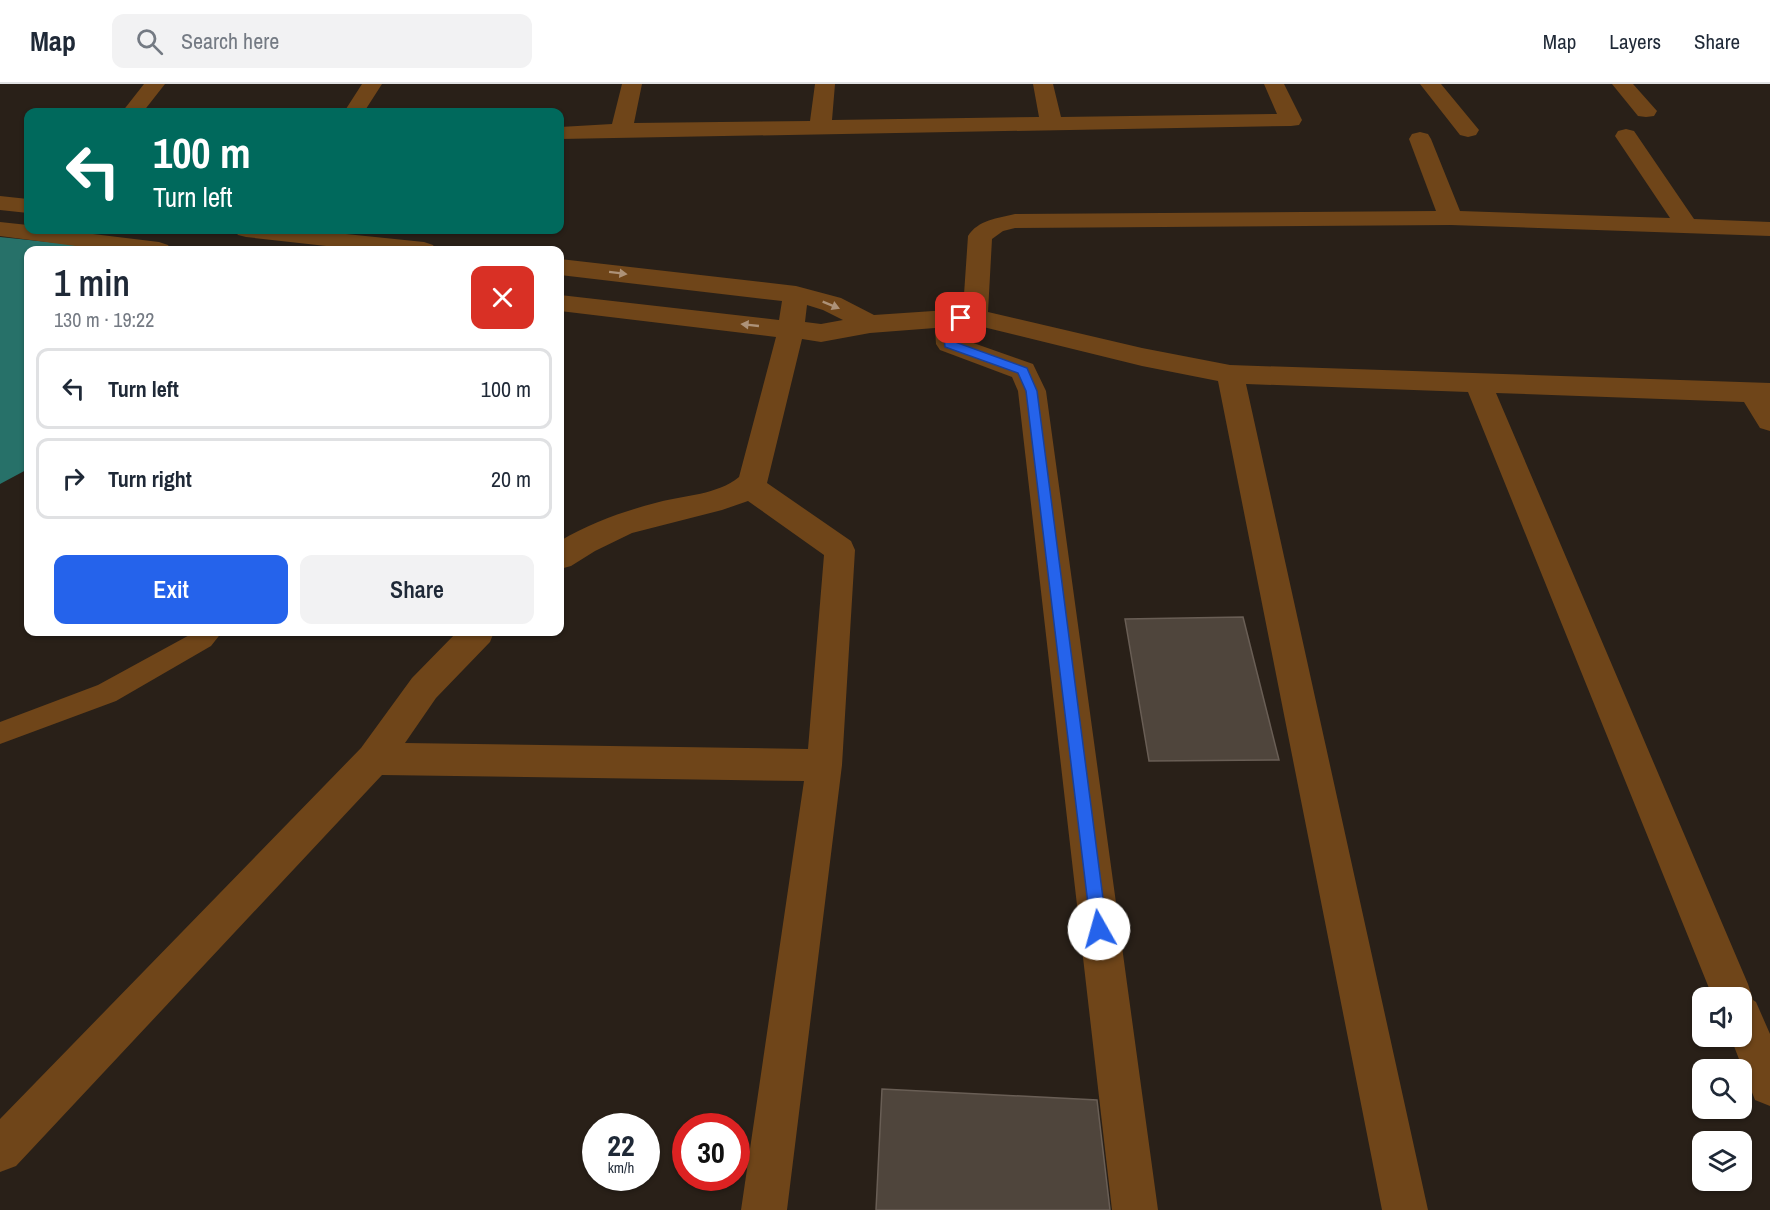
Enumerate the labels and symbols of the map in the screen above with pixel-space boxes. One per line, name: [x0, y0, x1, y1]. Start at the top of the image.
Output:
one-way arrow: [608, 269, 627, 278]
pin: [935, 292, 986, 343]
one-way arrow: [822, 300, 840, 310]
one-way arrow: [740, 320, 759, 330]
position arrow: [1067, 897, 1131, 961]
speed limit sign: 30: [672, 1113, 750, 1191]

